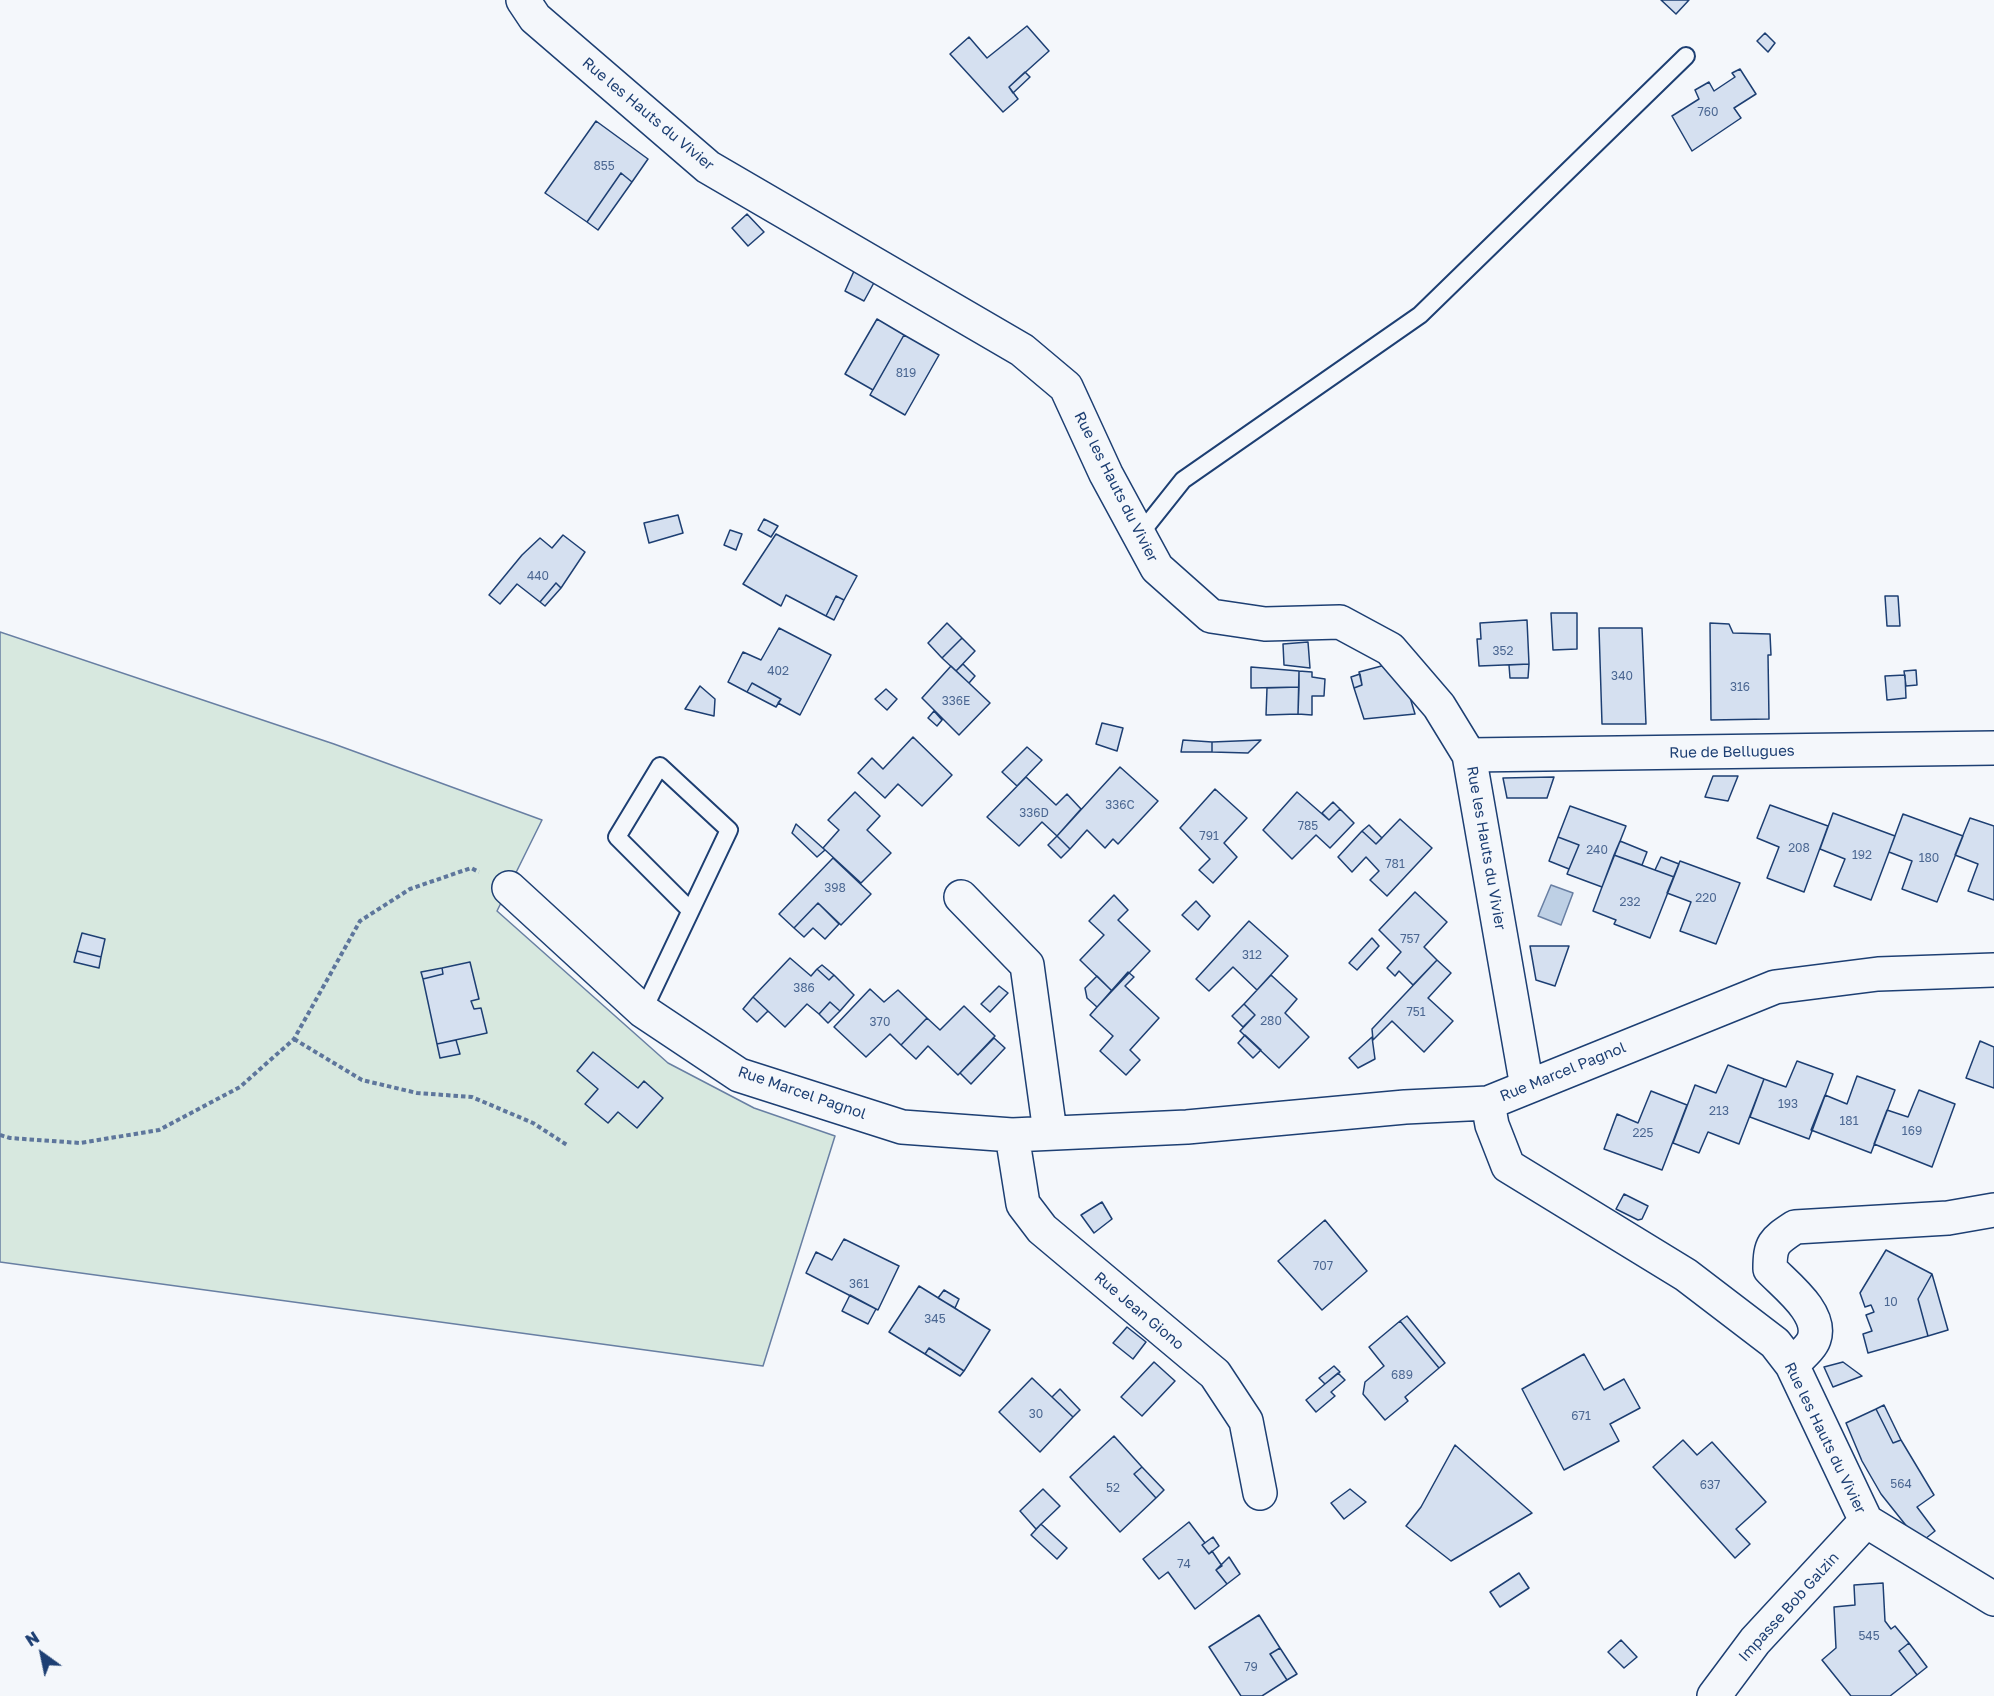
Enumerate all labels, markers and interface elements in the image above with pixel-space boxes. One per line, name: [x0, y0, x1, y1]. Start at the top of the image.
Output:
street label: Rue les Hauts du Vivier: [579, 54, 717, 174]
house number: 760: [1697, 105, 1719, 119]
house number: 855: [593, 159, 615, 173]
house number: 819: [896, 366, 916, 380]
street label: Rue les Hauts du Vivier: [1070, 409, 1162, 565]
house number: 440: [527, 569, 549, 583]
house number: 352: [1493, 644, 1513, 658]
house number: 402: [767, 664, 789, 678]
house number: 340: [1611, 669, 1633, 683]
house number: 316: [1730, 680, 1750, 694]
house number: 336E: [942, 694, 970, 708]
street label: Rue de Bellugues: [1669, 742, 1795, 762]
street label: Rue les Hauts du Vivier: [1463, 765, 1509, 931]
house number: 336C: [1105, 798, 1135, 812]
house number: 336D: [1019, 806, 1049, 820]
house number: 785: [1298, 819, 1318, 833]
house number: 791: [1199, 829, 1219, 843]
house number: 208: [1788, 841, 1810, 855]
house number: 240: [1586, 843, 1608, 857]
house number: 192: [1852, 848, 1872, 862]
house number: 180: [1919, 851, 1939, 865]
house number: 781: [1385, 857, 1405, 871]
house number: 398: [824, 881, 846, 895]
house number: 220: [1695, 891, 1717, 905]
house number: 232: [1620, 895, 1640, 909]
house number: 757: [1400, 932, 1420, 946]
house number: 312: [1242, 948, 1262, 962]
house number: 386: [793, 981, 815, 995]
house number: 751: [1406, 1005, 1426, 1019]
house number: 280: [1260, 1014, 1282, 1028]
house number: 370: [870, 1015, 890, 1029]
street label: Rue Marcel Pagnol: [1497, 1038, 1629, 1106]
street label: Rue Marcel Pagnol: [736, 1063, 868, 1123]
house number: 193: [1778, 1097, 1798, 1111]
house number: 213: [1709, 1104, 1729, 1118]
house number: 181: [1840, 1114, 1858, 1128]
house number: 169: [1902, 1124, 1922, 1138]
house number: 225: [1633, 1126, 1653, 1140]
house number: 707: [1313, 1259, 1333, 1273]
street label: Rue Jean Giono: [1090, 1268, 1188, 1354]
house number: 361: [849, 1277, 869, 1291]
house number: 10: [1884, 1295, 1898, 1309]
house number: 345: [924, 1312, 946, 1326]
street label: Rue les Hauts du Vivier: [1780, 1359, 1870, 1517]
house number: 689: [1391, 1368, 1413, 1382]
house number: 30: [1029, 1407, 1043, 1421]
house number: 671: [1571, 1409, 1591, 1423]
house number: 564: [1890, 1477, 1912, 1491]
house number: 637: [1700, 1478, 1720, 1492]
house number: 52: [1106, 1481, 1120, 1495]
street label: Impasse Bob Galzin: [1735, 1549, 1843, 1665]
house number: 74: [1177, 1557, 1191, 1571]
north arrow: [12, 1624, 72, 1684]
text: N: [22, 1627, 43, 1651]
house number: 545: [1858, 1629, 1880, 1643]
house number: 79: [1244, 1660, 1258, 1674]

